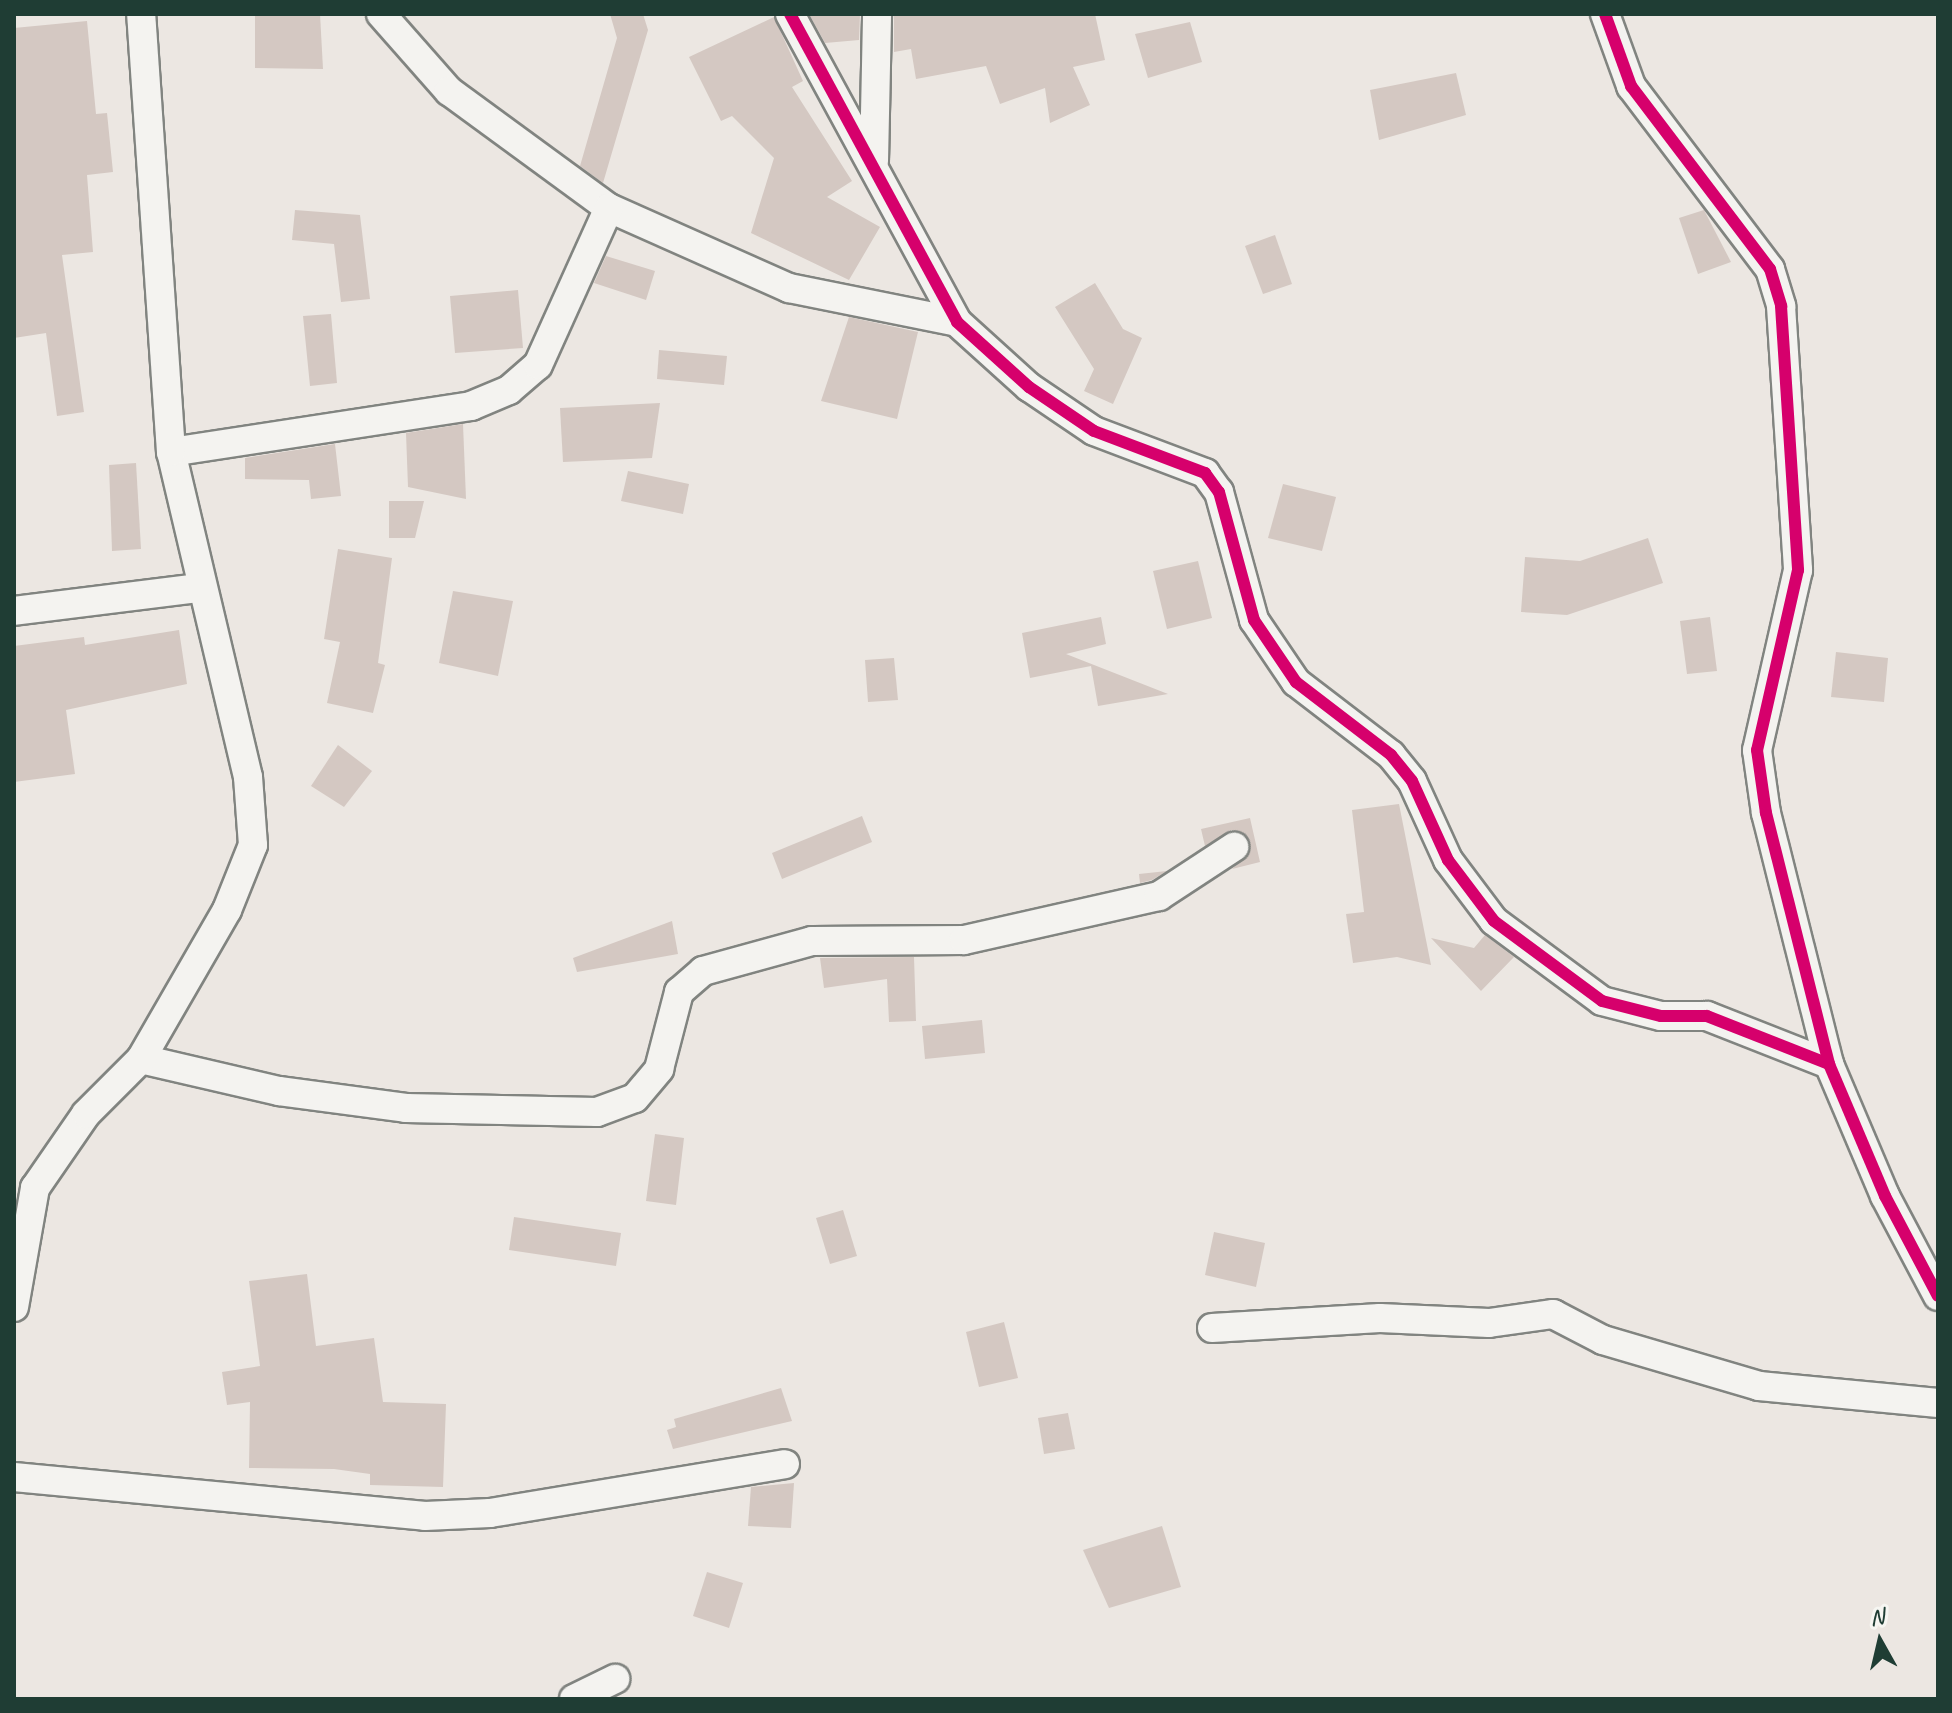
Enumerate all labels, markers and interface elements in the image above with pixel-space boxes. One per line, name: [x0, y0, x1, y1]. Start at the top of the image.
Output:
north arrow: [1840, 1601, 1920, 1681]
text: N: [1868, 1602, 1885, 1632]

